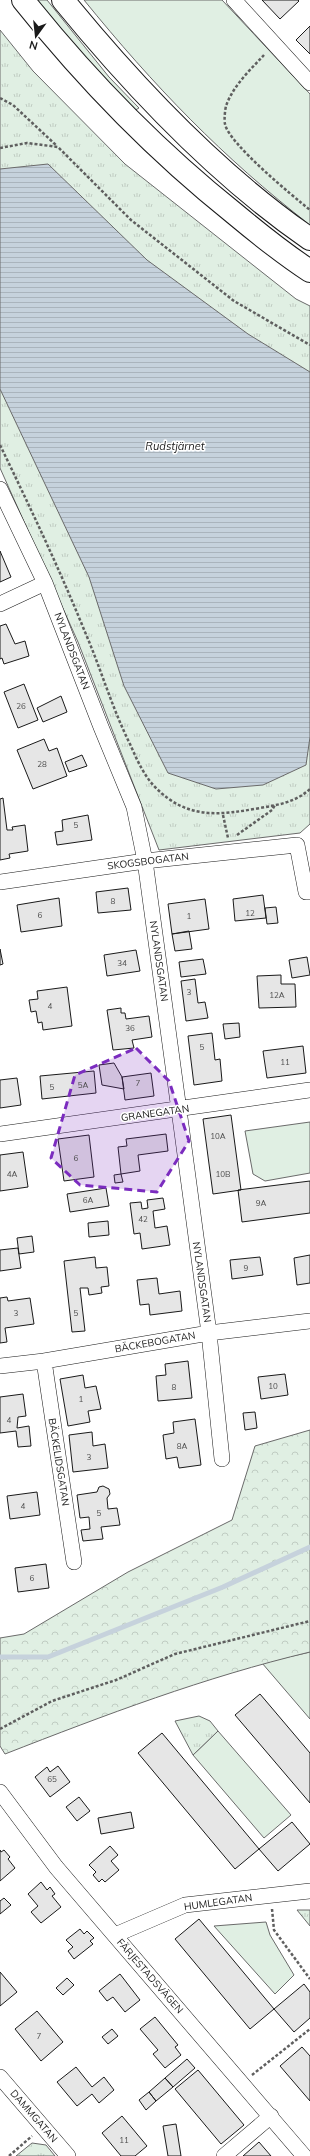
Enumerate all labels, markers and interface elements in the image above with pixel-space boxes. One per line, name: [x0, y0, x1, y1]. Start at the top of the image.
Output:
north arrow: [16, 16, 56, 56]
text: N: [28, 38, 39, 53]
water label: Rudstjärnet: [145, 439, 206, 453]
street label: NYLANDSGATAN: [51, 611, 93, 691]
house number: 26: [16, 701, 26, 711]
house number: 28: [37, 759, 47, 769]
house number: 5: [74, 820, 79, 830]
street label: SKOGSBOGATAN: [106, 850, 190, 872]
house number: 8: [111, 896, 116, 906]
house number: 12: [245, 908, 255, 918]
house number: 6: [38, 910, 43, 920]
house number: 1: [187, 911, 192, 921]
street label: NYLANDSGATAN: [147, 920, 171, 1002]
house number: 34: [117, 958, 127, 968]
house number: 3: [187, 987, 192, 997]
house number: 12A: [269, 990, 285, 1000]
house number: 4: [48, 1001, 53, 1011]
house number: 36: [125, 1023, 135, 1033]
house number: 5: [200, 1042, 205, 1052]
house number: 11: [280, 1057, 290, 1067]
house number: 7: [136, 1078, 141, 1088]
house number: 5A: [78, 1080, 88, 1090]
house number: 5: [50, 1082, 55, 1092]
street label: GRANEGATAN: [120, 1102, 190, 1124]
house number: 10A: [210, 1131, 226, 1141]
house number: 6: [74, 1153, 79, 1163]
house number: 4A: [7, 1169, 17, 1179]
house number: 10B: [215, 1169, 231, 1179]
house number: 6A: [83, 1195, 93, 1205]
house number: 9A: [256, 1198, 266, 1208]
house number: 42: [138, 1214, 148, 1224]
street label: NYLANDSGATAN: [190, 1241, 214, 1323]
house number: 9: [244, 1263, 249, 1273]
house number: 3: [14, 1308, 19, 1318]
house number: 5: [74, 1308, 79, 1318]
street label: BÄCKEBOGATAN: [114, 1329, 196, 1355]
house number: 10: [268, 1381, 278, 1391]
house number: 8: [172, 1382, 177, 1392]
house number: 1: [79, 1394, 84, 1404]
house number: 4: [7, 1415, 12, 1425]
street label: BÄCKELIDSGATAN: [46, 1417, 72, 1507]
house number: 8A: [177, 1441, 187, 1451]
house number: 3: [87, 1452, 92, 1462]
house number: 4: [21, 1501, 26, 1511]
house number: 5: [97, 1508, 102, 1518]
house number: 6: [30, 1573, 35, 1583]
house number: 65: [47, 1774, 57, 1784]
street label: HUMLEGATAN: [183, 1891, 253, 1913]
street label: FÄRJESTADSVÄGEN: [114, 1936, 186, 2016]
house number: 7: [37, 2031, 42, 2041]
street label: DAMMGATAN: [7, 2087, 61, 2145]
house number: 11: [119, 2135, 129, 2145]

